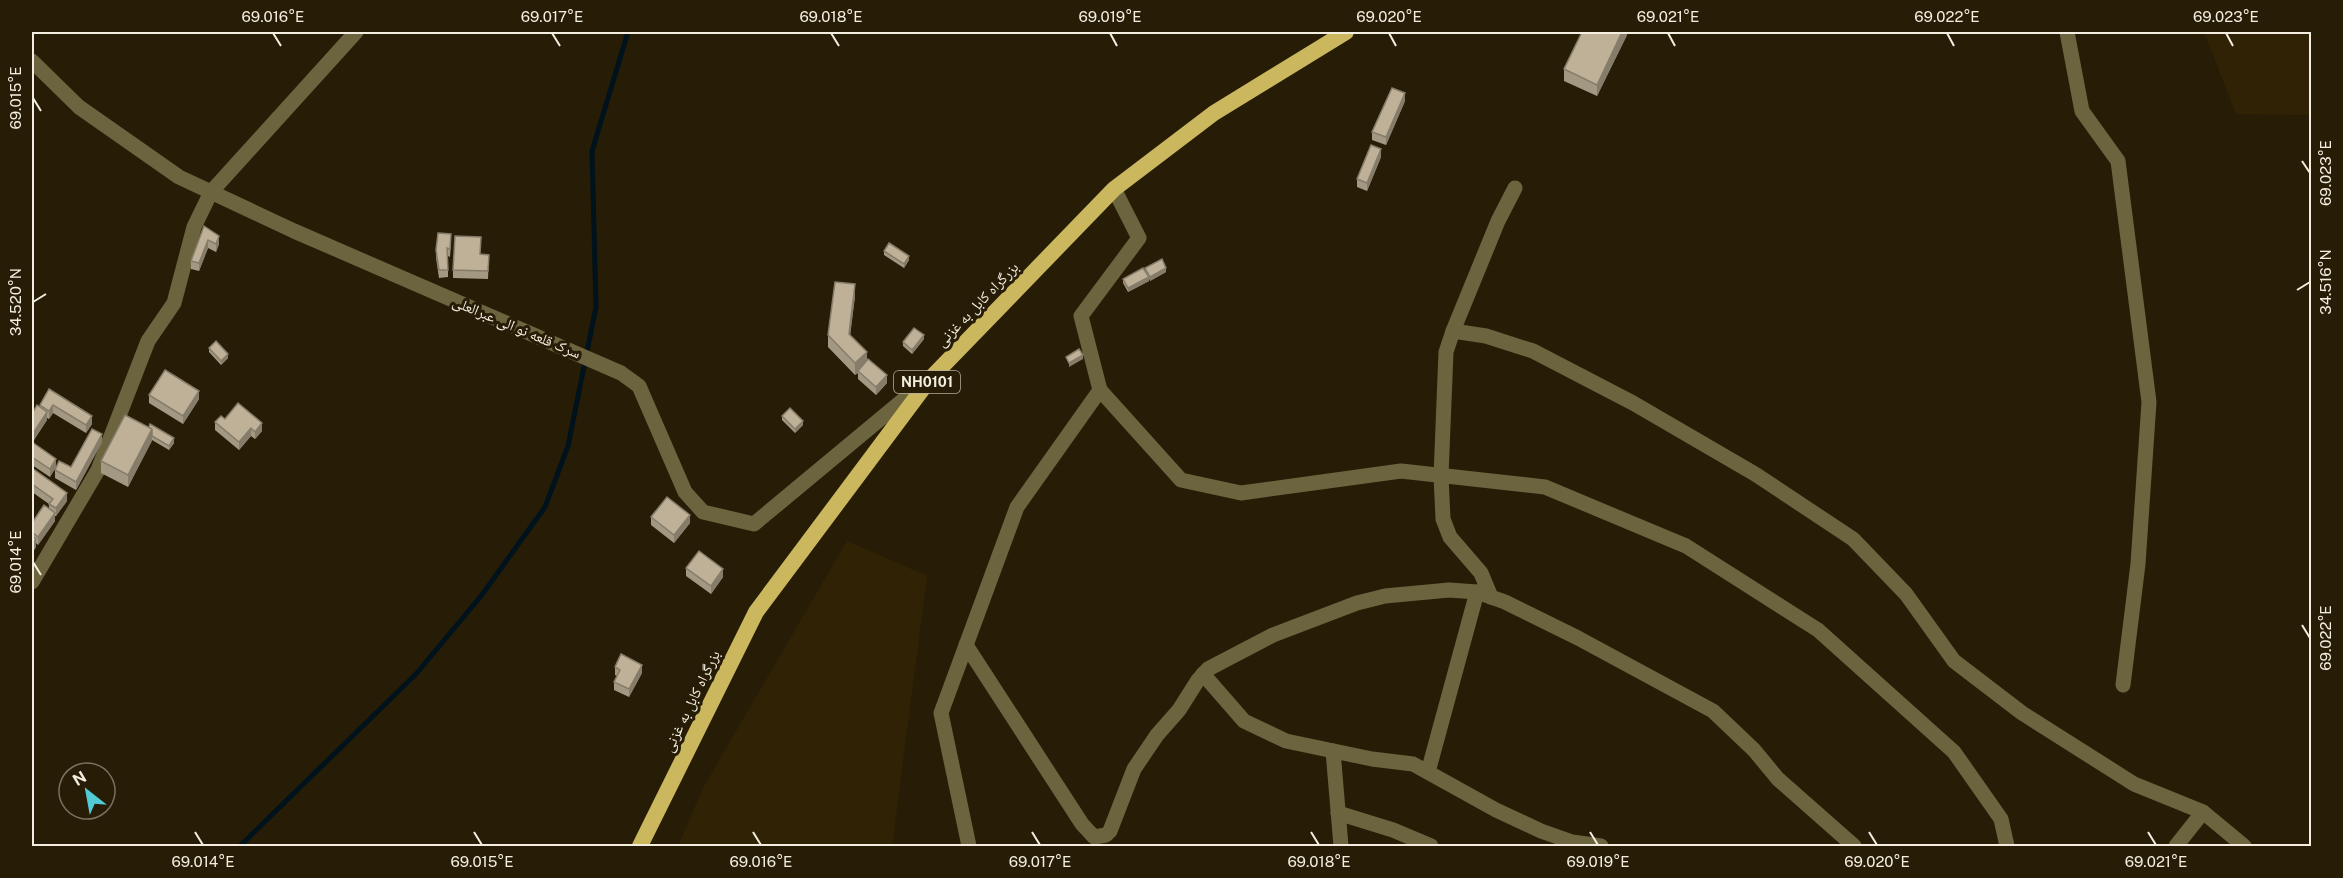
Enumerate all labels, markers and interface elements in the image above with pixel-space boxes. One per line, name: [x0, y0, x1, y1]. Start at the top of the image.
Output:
text: 69.016°E: [242, 8, 304, 25]
text: 69.017°E: [521, 8, 583, 25]
text: 69.018°E: [799, 8, 863, 25]
text: 69.019°E: [1079, 8, 1141, 25]
text: 69.020°E: [1356, 8, 1422, 25]
text: 69.021°E: [1637, 8, 1699, 25]
text: 69.022°E: [1914, 8, 1980, 25]
text: 69.023°E: [2193, 8, 2259, 25]
text: 69.015°E: [7, 66, 24, 130]
text: 69.023°E: [2317, 140, 2334, 206]
text: 34.516°N: [2317, 249, 2334, 315]
street label: بزرگراه کابل به غزنی: [932, 258, 1023, 351]
text: 34.520°N: [7, 268, 24, 336]
street label: سرک قلعه نو الی عبرالعلی: [450, 292, 584, 364]
road number: NH0101: [894, 371, 960, 393]
text: 69.014°E: [7, 531, 24, 593]
text: 69.022°E: [2317, 605, 2334, 671]
street label: بزرگراه کابل به غزنی: [659, 647, 725, 755]
north arrow: [57, 761, 117, 821]
text: N: [69, 767, 90, 790]
text: 69.014°E: [172, 853, 234, 870]
text: 69.015°E: [450, 853, 514, 870]
text: 69.016°E: [730, 853, 792, 870]
text: 69.017°E: [1009, 853, 1071, 870]
text: 69.018°E: [1287, 853, 1351, 870]
text: 69.019°E: [1567, 853, 1629, 870]
text: 69.020°E: [1844, 853, 1910, 870]
text: 69.021°E: [2125, 853, 2187, 870]

